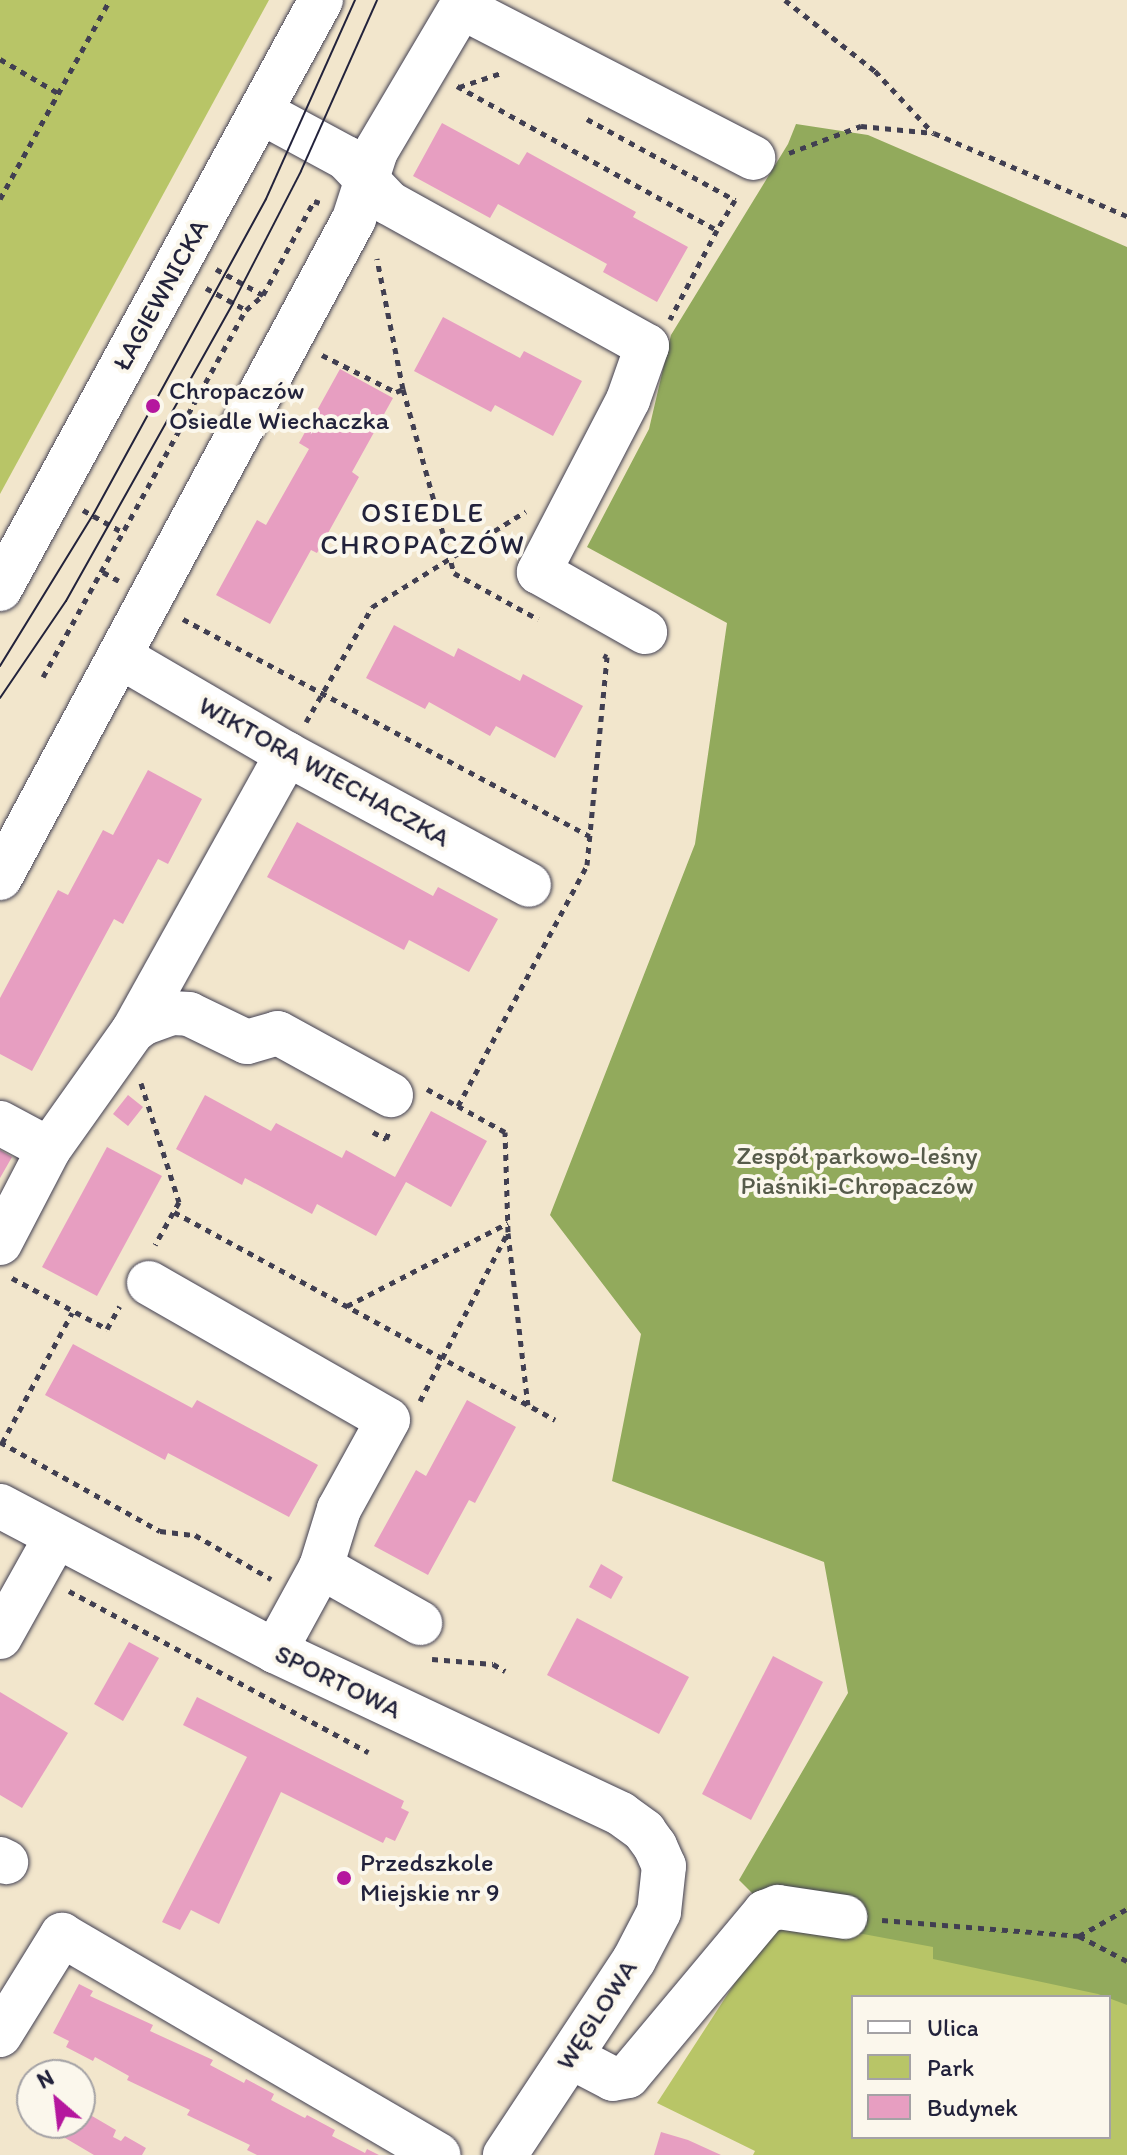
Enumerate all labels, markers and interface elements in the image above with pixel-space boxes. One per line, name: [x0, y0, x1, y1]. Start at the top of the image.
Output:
street label: ŁAGIEWNICKA: [107, 214, 215, 376]
place label: Chropaczów Osiedle Wiechaczka: [169, 375, 389, 436]
marker: Chropaczów Osiedle Wiechaczka: [144, 397, 162, 415]
district label: OSIEDLE CHROPACZÓW: [319, 495, 527, 561]
street label: WIKTORA WIECHACZKA: [193, 690, 455, 854]
park label: Zespół parkowo-leśny Piaśniki-Chropaczów: [736, 1140, 978, 1202]
street label: SPORTOWA: [270, 1638, 406, 1726]
place label: Przedszkole Miejskie nr 9: [360, 1847, 500, 1908]
marker: Przedszkole Miejskie nr 9: [335, 1869, 353, 1887]
street label: WĘGLOWA: [550, 1954, 644, 2076]
legend: [851, 1995, 1111, 2139]
text: Ulica: [927, 2013, 979, 2042]
text: Park: [927, 2053, 974, 2082]
north arrow: [16, 2059, 96, 2139]
text: N: [33, 2064, 58, 2095]
text: Budynek: [927, 2093, 1018, 2122]

